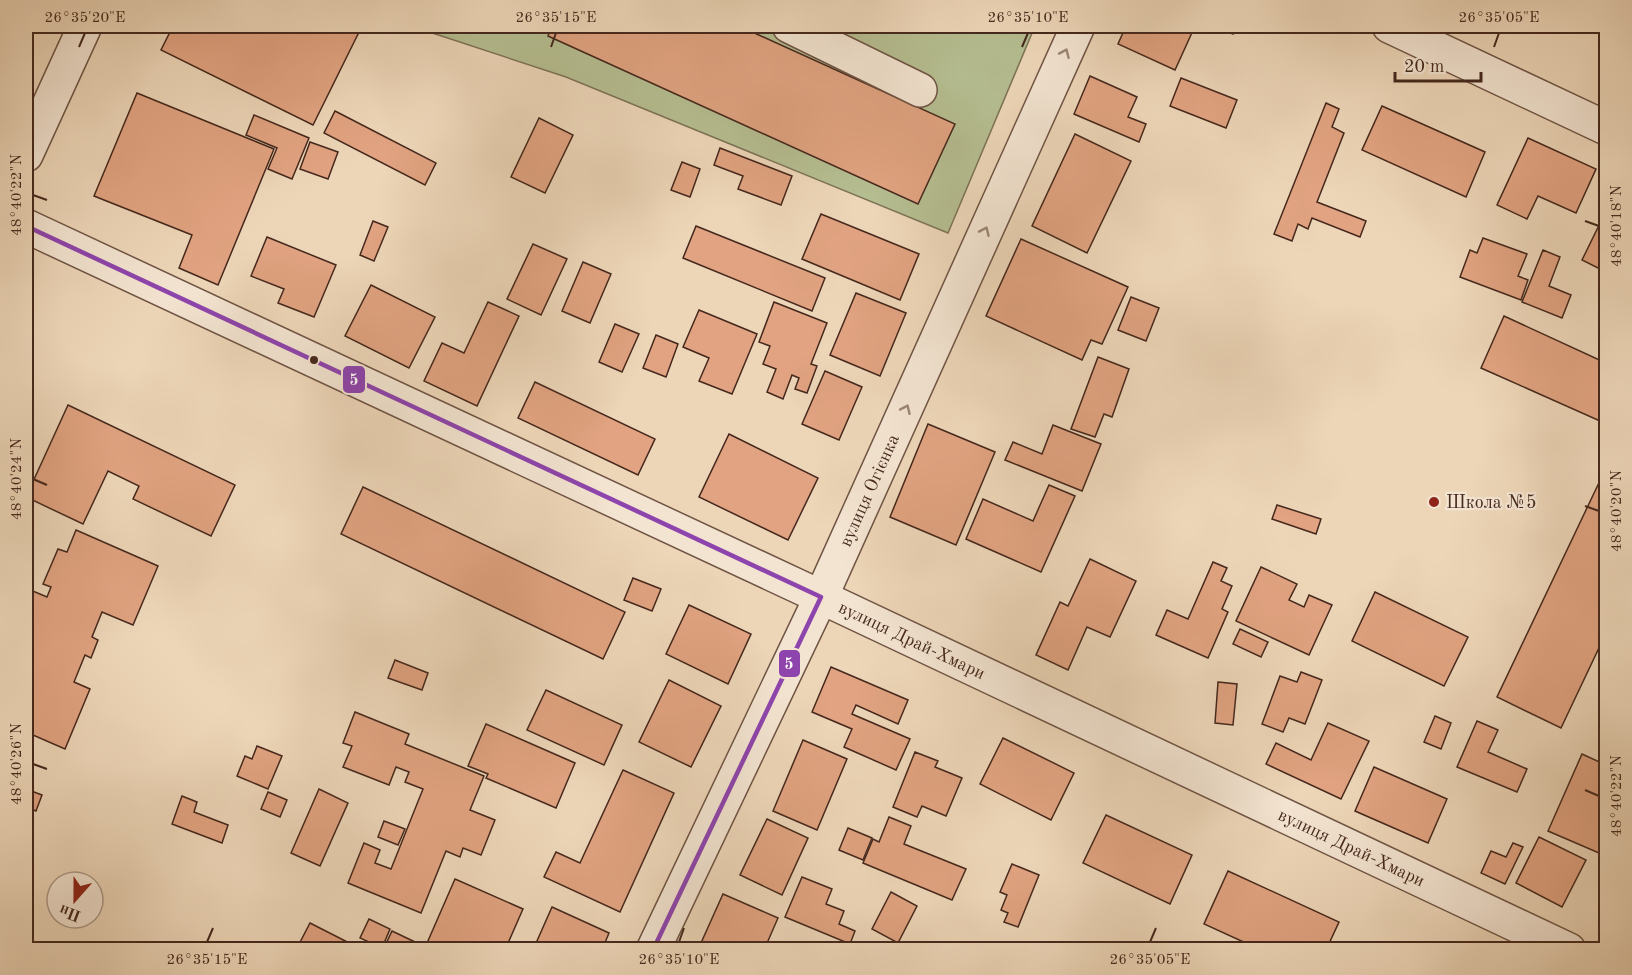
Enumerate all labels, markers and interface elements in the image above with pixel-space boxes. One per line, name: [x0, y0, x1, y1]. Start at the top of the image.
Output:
text: 26°35'20"E: [45, 11, 125, 26]
text: 26°35'15"E: [516, 11, 596, 26]
text: 26°35'10"E: [988, 11, 1068, 26]
text: 26°35'05"E: [1459, 11, 1539, 26]
scale bar: [1395, 45, 1480, 83]
one-way arrow: [1058, 49, 1070, 60]
text: 20 m: [1404, 58, 1444, 76]
text: 48°40'22"N: [10, 154, 25, 236]
text: 48°40'18"N: [1610, 185, 1625, 267]
one-way arrow: [978, 227, 990, 238]
unlabelled marker: [308, 354, 320, 366]
line badge: 5: [342, 365, 366, 394]
text: 5: [349, 373, 359, 389]
one-way arrow: [898, 405, 910, 416]
street label: вулиця Огієнка: [837, 431, 903, 550]
text: 48°40'24"N: [10, 438, 25, 520]
text: 48°40'20"N: [1610, 470, 1625, 552]
place label: Школа №5: [1446, 494, 1536, 512]
marker: Школа №5: [1427, 495, 1441, 509]
street label: вулиця Драй-Хмари: [835, 599, 988, 683]
line badge: 5: [778, 649, 801, 678]
text: 5: [784, 657, 794, 673]
text: 48°40'26"N: [10, 723, 25, 805]
text: 48°40'22"N: [1610, 755, 1625, 837]
street label: вулиця Драй-Хмари: [1275, 806, 1427, 891]
north arrow: [45, 870, 105, 930]
text: Пн: [57, 901, 84, 924]
text: 26°35'15"E: [167, 953, 247, 968]
text: 26°35'10"E: [639, 953, 719, 968]
text: 26°35'05"E: [1110, 953, 1190, 968]

